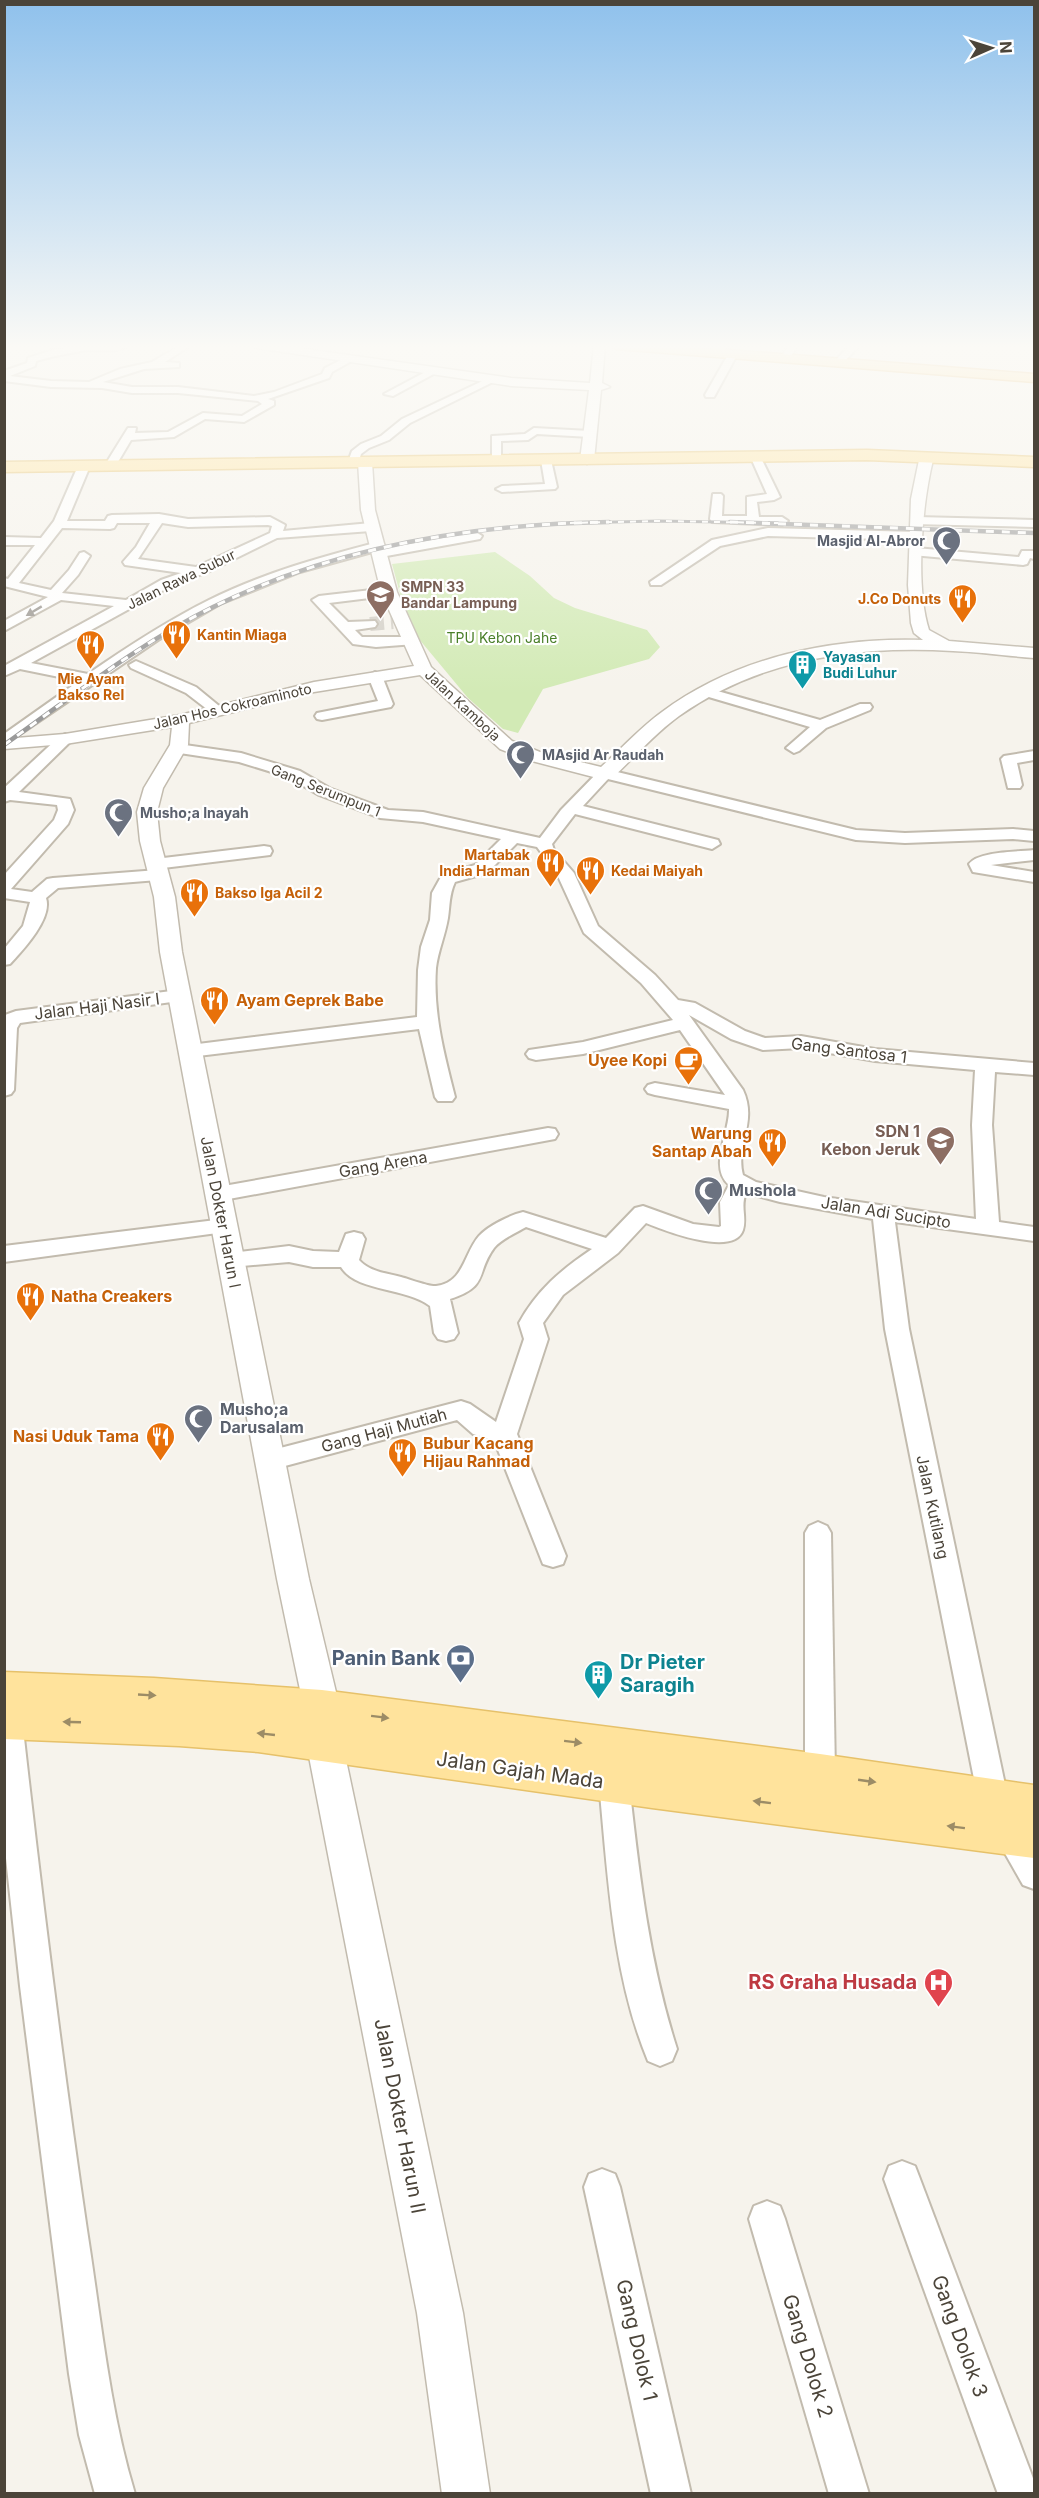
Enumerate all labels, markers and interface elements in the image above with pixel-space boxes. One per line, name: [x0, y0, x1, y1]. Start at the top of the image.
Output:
north arrow: [961, 18, 1021, 78]
text: N: [996, 41, 1016, 54]
mosque icon: Masjid Al-Abror: [930, 524, 962, 566]
place label: Masjid Al-Abror: [817, 532, 925, 549]
street label: Jalan Rawa Subur: [124, 545, 238, 613]
school or university icon: SMPN 33 Bandar Lampung: [364, 578, 396, 620]
place label: SMPN 33 Bandar Lampung: [401, 578, 517, 611]
restaurant icon: J.Co Donuts: [946, 582, 978, 624]
place label: J.Co Donuts: [858, 590, 941, 607]
one-way arrow: [25, 606, 42, 616]
restaurant icon: Kantin Miaga: [160, 618, 192, 660]
place label: Kantin Miaga: [197, 626, 287, 643]
restaurant icon: Mie Ayam Bakso Rel: [75, 628, 107, 670]
park label: TPU Kebon Jahe: [447, 629, 557, 646]
building icon: Yayasan Budi Luhur: [786, 648, 818, 690]
place label: Yayasan Budi Luhur: [823, 648, 897, 681]
street label: Jalan Kamboja: [422, 666, 504, 744]
place label: Mie Ayam Bakso Rel: [57, 670, 125, 703]
street label: Jalan Hos Cokroaminoto: [151, 679, 313, 733]
mosque icon: MAsjid Ar Raudah: [505, 738, 537, 780]
place label: MAsjid Ar Raudah: [542, 746, 664, 763]
street label: Gang Serumpun 1: [269, 760, 383, 820]
mosque icon: Musho;a Inayah: [103, 796, 135, 838]
place label: Musho;a Inayah: [140, 804, 249, 821]
place label: Martabak India Harman: [439, 846, 531, 879]
restaurant icon: Martabak India Harman: [535, 846, 567, 888]
restaurant icon: Kedai Maiyah: [574, 854, 606, 896]
place label: Kedai Maiyah: [611, 862, 703, 879]
restaurant icon: Bakso Iga Acil 2: [178, 876, 210, 918]
place label: Bakso Iga Acil 2: [215, 884, 323, 901]
restaurant icon: Ayam Geprek Babe: [199, 984, 231, 1026]
street label: Jalan Haji Nasir I: [33, 988, 161, 1024]
place label: Ayam Geprek Babe: [236, 990, 384, 1010]
street label: Gang Santosa 1: [790, 1033, 908, 1067]
cafe icon: Uyee Kopi: [672, 1044, 704, 1086]
place label: Uyee Kopi: [588, 1050, 667, 1070]
place label: SDN 1 Kebon Jeruk: [821, 1121, 921, 1159]
place label: Warung Santap Abah: [652, 1123, 752, 1161]
school or university icon: SDN 1 Kebon Jeruk: [925, 1124, 957, 1166]
restaurant icon: Warung Santap Abah: [757, 1126, 789, 1168]
street label: Jalan Dokter Harun I: [196, 1134, 246, 1290]
street label: Gang Arena: [337, 1146, 429, 1182]
mosque icon: Mushola: [692, 1174, 724, 1216]
place label: Mushola: [729, 1180, 796, 1200]
street label: Jalan Adi Sucipto: [820, 1192, 952, 1232]
restaurant icon: Natha Creakers: [14, 1280, 46, 1322]
place label: Natha Creakers: [51, 1286, 172, 1306]
place label: Musho;a Darusalam: [220, 1399, 304, 1437]
mosque icon: Musho;a Darusalam: [183, 1402, 215, 1444]
street label: Gang Haji Mutiah: [319, 1404, 449, 1456]
restaurant icon: Nasi Uduk Tama: [144, 1420, 176, 1462]
place label: Nasi Uduk Tama: [13, 1426, 139, 1446]
place label: Bubur Kacang Hijau Rahmad: [423, 1433, 534, 1471]
restaurant icon: Bubur Kacang Hijau Rahmad: [386, 1436, 418, 1478]
street label: Jalan Kutilang: [912, 1453, 954, 1561]
bank icon: Panin Bank: [445, 1642, 477, 1684]
place label: Panin Bank: [332, 1646, 440, 1670]
place label: Dr Pieter Saragih: [620, 1650, 705, 1697]
building icon: Dr Pieter Saragih: [583, 1658, 615, 1700]
one-way arrow: [137, 1691, 156, 1700]
one-way arrow: [370, 1712, 389, 1721]
one-way arrow: [62, 1718, 81, 1727]
one-way arrow: [257, 1730, 276, 1739]
one-way arrow: [564, 1737, 583, 1747]
street label: Jalan Gajah Mada: [435, 1746, 605, 1794]
one-way arrow: [858, 1777, 877, 1786]
one-way arrow: [753, 1797, 772, 1807]
one-way arrow: [946, 1822, 965, 1831]
hospital icon: RS Graha Husada: [922, 1966, 954, 2008]
place label: RS Graha Husada: [748, 1970, 917, 1994]
street label: Jalan Dokter Harun II: [369, 2016, 431, 2216]
street label: Gang Dolok 3: [927, 2272, 993, 2400]
street label: Gang Dolok 1: [611, 2277, 663, 2403]
street label: Gang Dolok 2: [778, 2291, 838, 2421]

